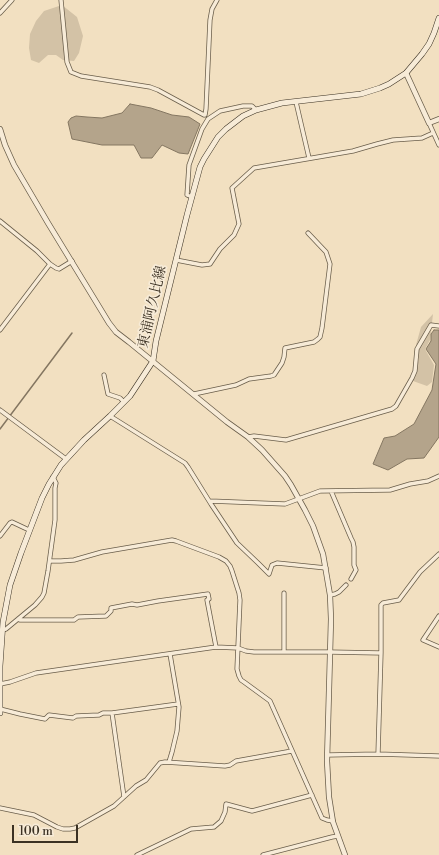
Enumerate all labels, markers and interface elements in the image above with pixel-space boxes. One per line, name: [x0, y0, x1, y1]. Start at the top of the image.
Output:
street label: 東浦阿久比線: [135, 264, 171, 350]
scale bar: [14, 817, 80, 843]
text: 100 m: [19, 824, 53, 839]

